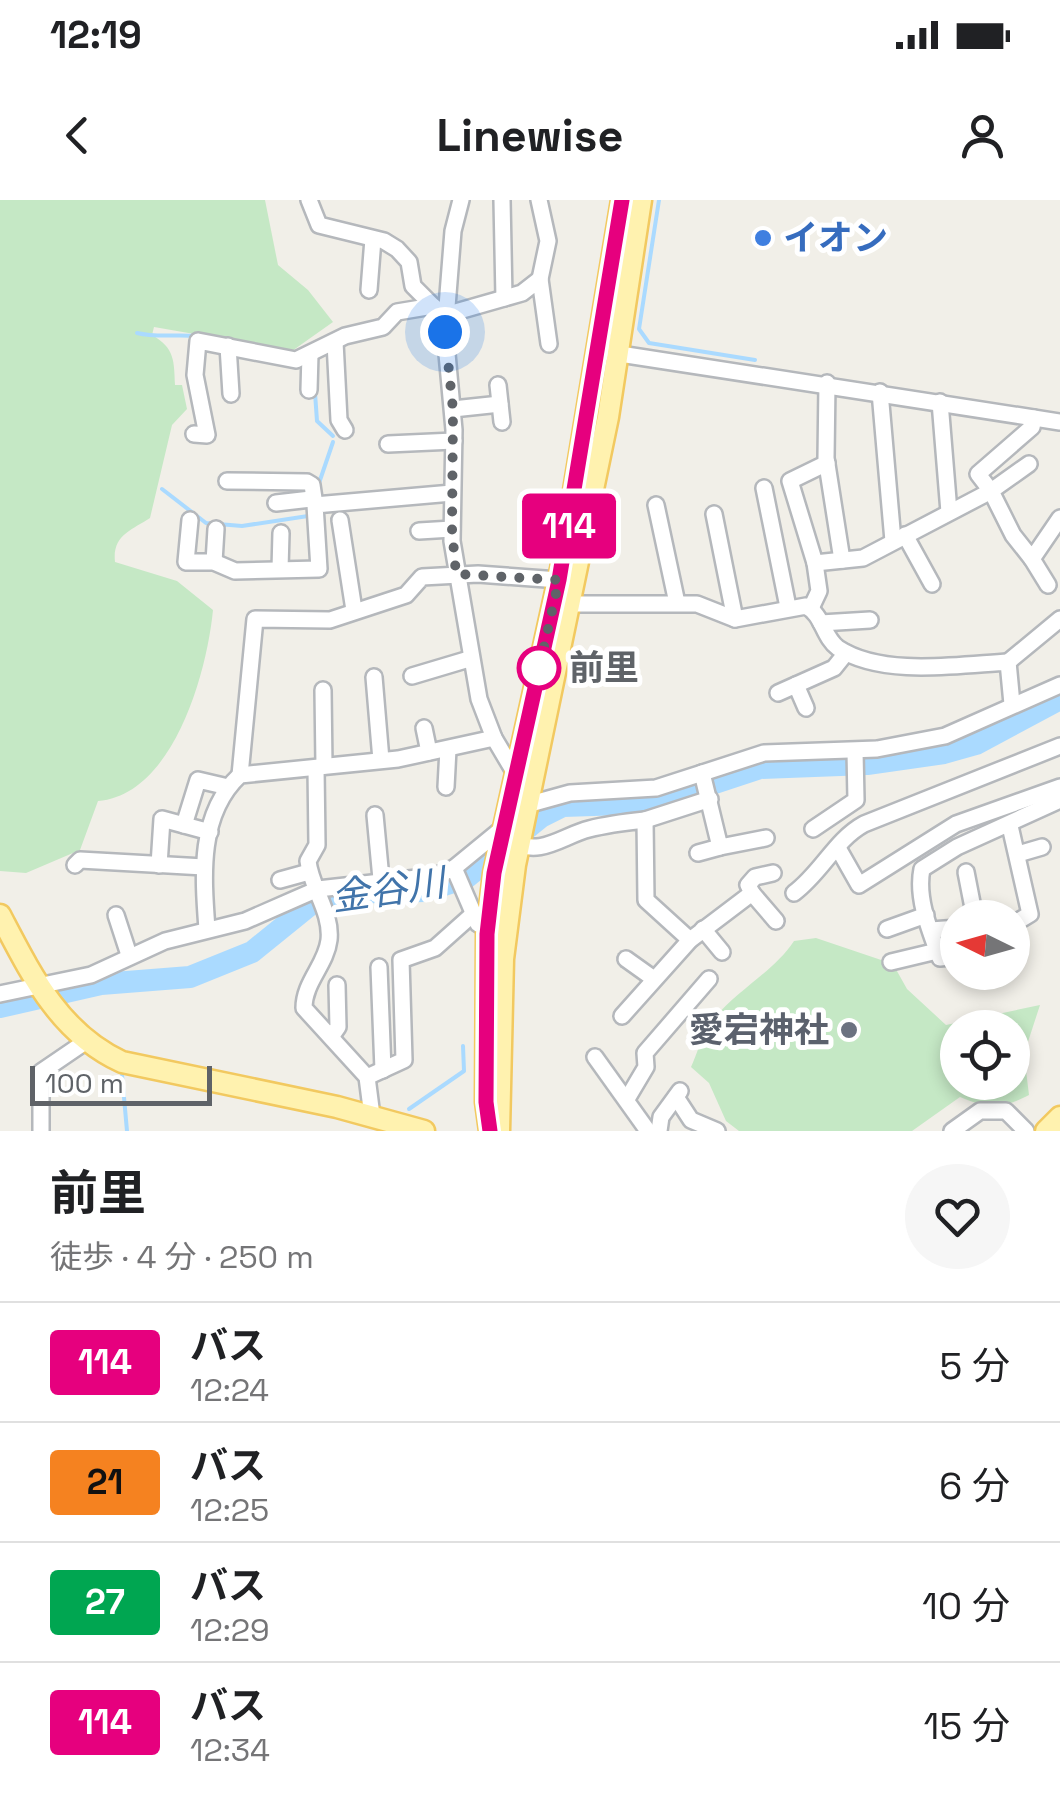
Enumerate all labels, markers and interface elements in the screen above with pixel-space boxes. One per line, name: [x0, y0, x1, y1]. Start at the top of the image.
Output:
text: 12:19: [50, 11, 142, 59]
text: Linewise: [437, 107, 623, 164]
icon: back: [50, 108, 105, 163]
icon: person: [955, 108, 1010, 163]
place label: イオン: [783, 216, 888, 260]
marker: イオン: [752, 227, 774, 249]
your location: [420, 307, 470, 357]
line badge: 114: [512, 494, 626, 558]
text: 114: [542, 504, 596, 548]
place label: 前里: [569, 646, 639, 690]
marker: 前里: [518, 647, 560, 689]
water label: 金谷川: [328, 858, 452, 922]
north arrow: [940, 900, 1030, 990]
map controls: [940, 900, 1030, 1100]
place label: 愛宕神社: [689, 1008, 829, 1052]
button: locate: [940, 1010, 1030, 1100]
marker: 愛宕神社: [838, 1019, 860, 1041]
scale bar: [30, 1061, 212, 1106]
text: 100 m: [45, 1065, 124, 1101]
text: 前里: [50, 1163, 146, 1224]
button: heart: [905, 1164, 1010, 1269]
text: 徒歩 · 4 分 · 250 m: [50, 1237, 314, 1277]
text: バス: [190, 1322, 266, 1370]
text: 114: [78, 1340, 132, 1384]
text: 5 分: [939, 1342, 1010, 1390]
text: 12:24: [190, 1370, 269, 1410]
text: バス: [190, 1442, 266, 1490]
text: 21: [87, 1460, 123, 1504]
text: 6 分: [939, 1462, 1010, 1510]
text: 12:25: [190, 1490, 269, 1530]
text: バス: [190, 1562, 266, 1610]
text: 27: [85, 1580, 125, 1624]
text: 10 分: [922, 1582, 1010, 1630]
text: 12:29: [190, 1610, 270, 1650]
text: バス: [190, 1682, 266, 1730]
text: 114: [78, 1700, 132, 1744]
text: 15 分: [924, 1702, 1010, 1750]
text: 12:34: [190, 1730, 270, 1770]

